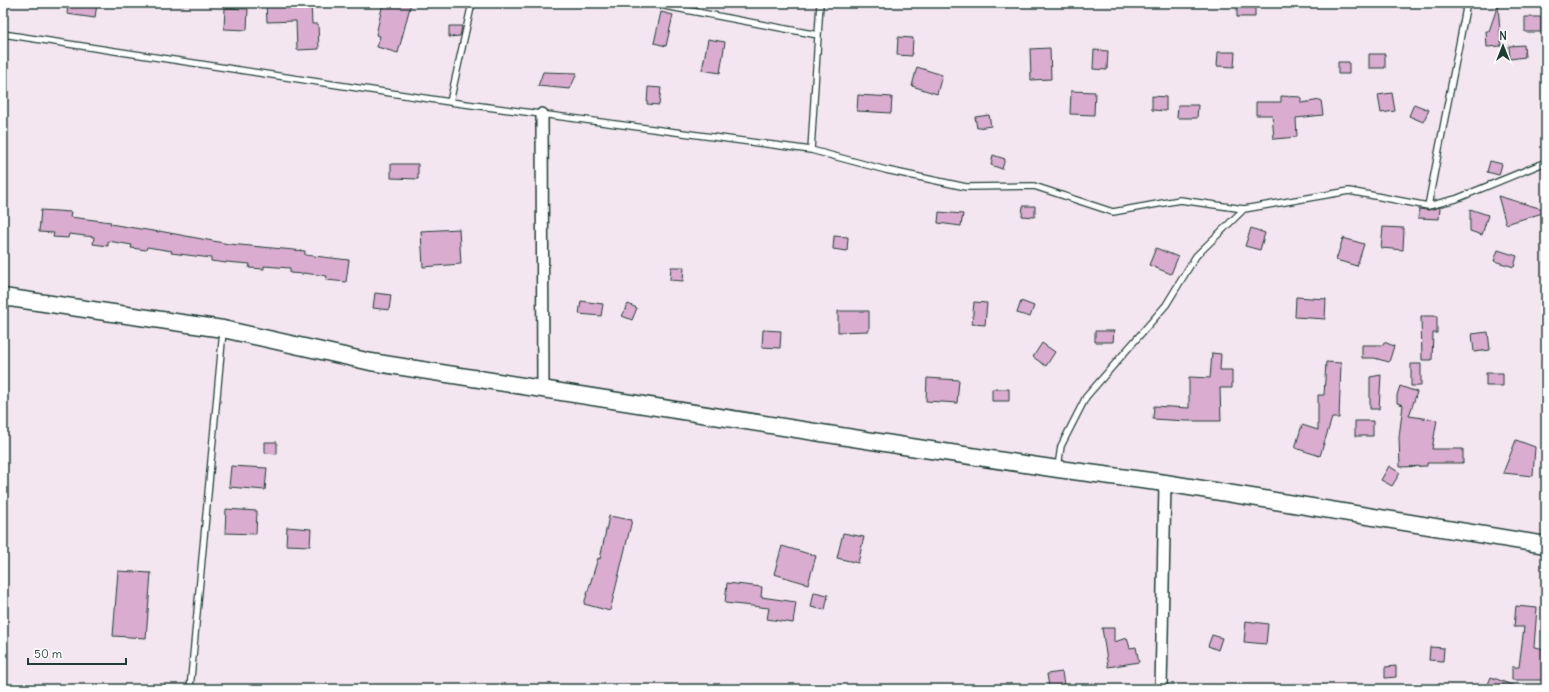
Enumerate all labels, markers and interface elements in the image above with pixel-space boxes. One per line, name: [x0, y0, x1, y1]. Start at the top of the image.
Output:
north arrow: [1483, 26, 1523, 66]
text: N: [1499, 29, 1507, 43]
scale bar: [28, 640, 126, 666]
text: 50 m: [34, 646, 63, 661]

